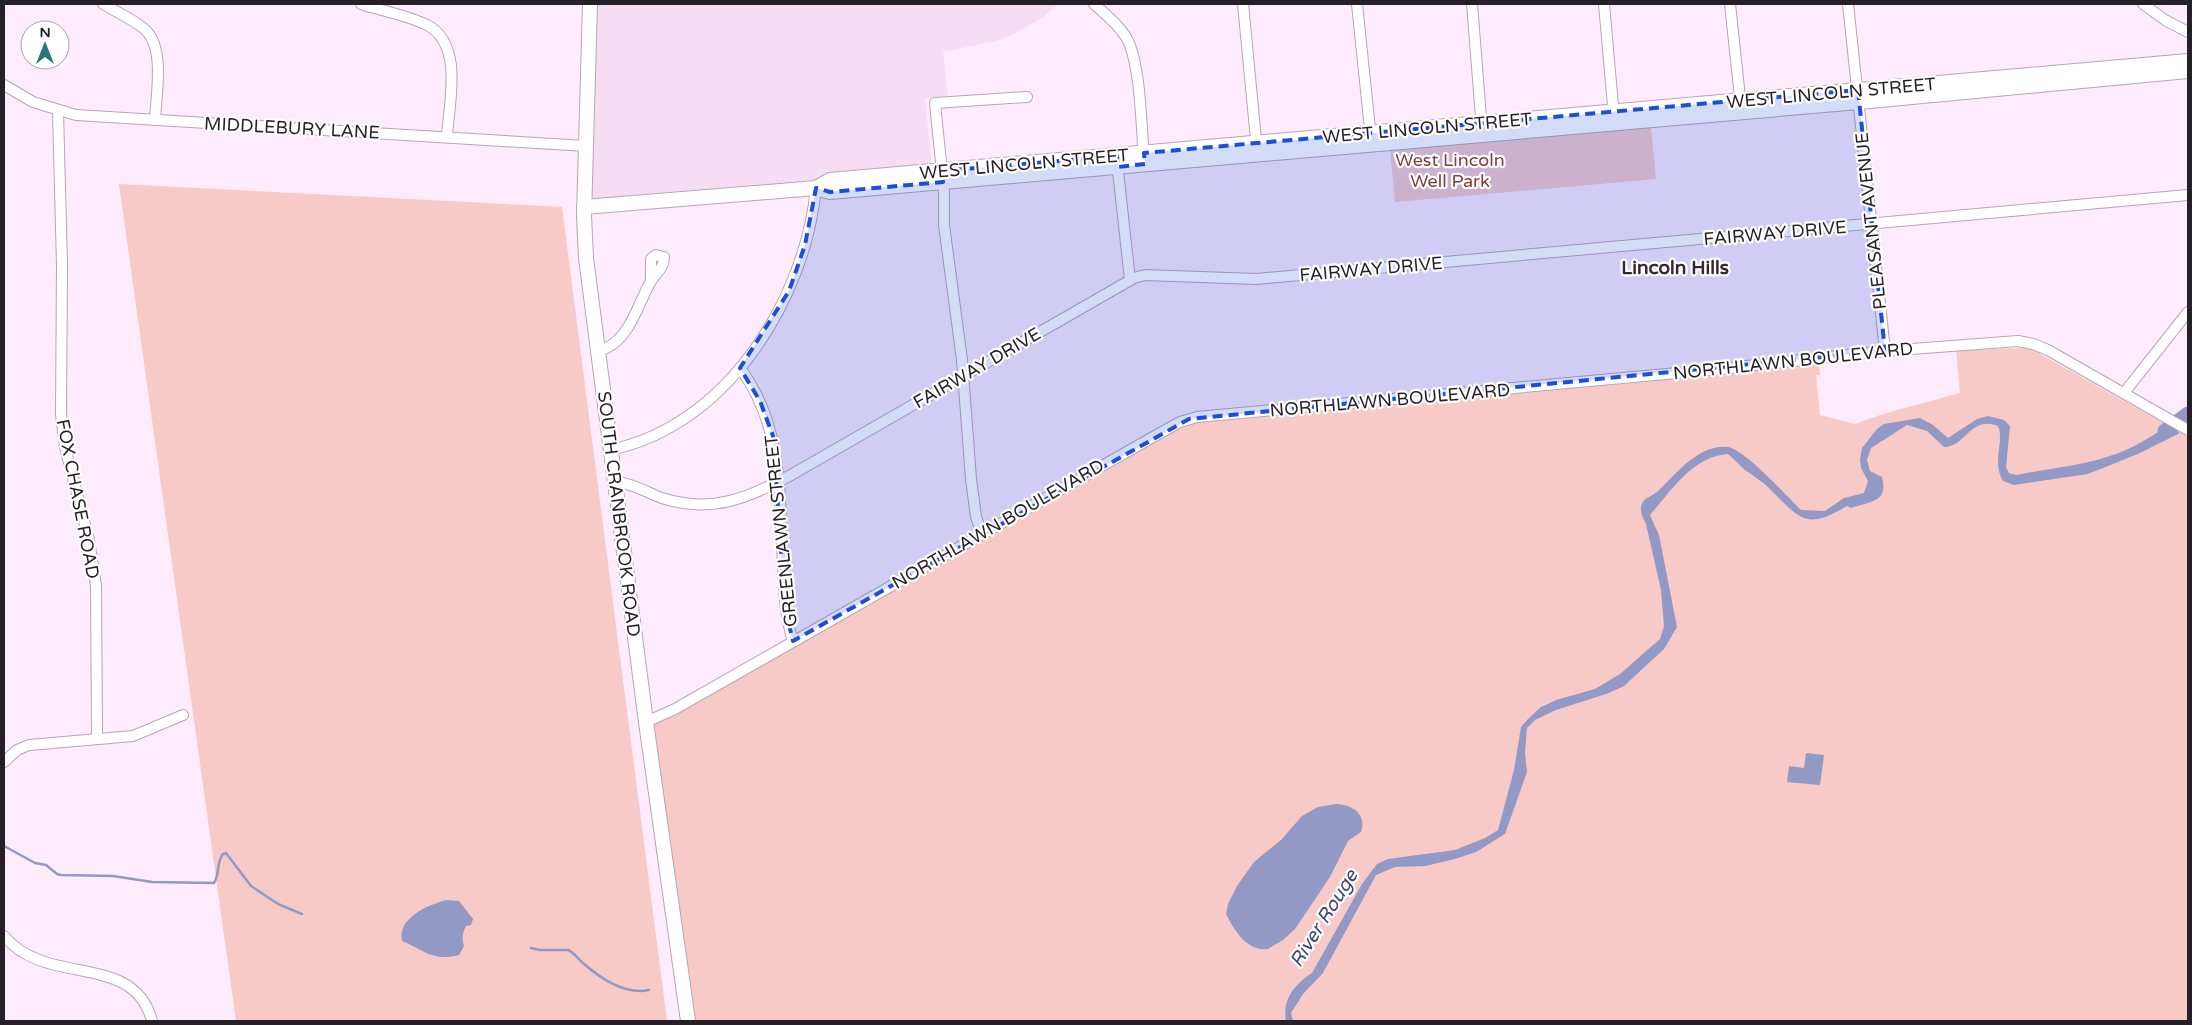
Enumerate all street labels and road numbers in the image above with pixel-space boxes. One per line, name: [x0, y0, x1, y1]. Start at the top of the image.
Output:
street label: WEST LINCOLN STREET: [1725, 73, 1937, 113]
street label: WEST LINCOLN STREET: [1321, 108, 1533, 148]
street label: MIDDLEBURY LANE: [204, 112, 380, 144]
street label: PLEASANT AVENUE: [1851, 131, 1891, 311]
street label: WEST LINCOLN STREET: [918, 144, 1130, 184]
street label: FAIRWAY DRIVE: [1703, 216, 1847, 250]
street label: FAIRWAY DRIVE: [1299, 252, 1443, 286]
street label: FAIRWAY DRIVE: [909, 323, 1045, 413]
street label: NORTHLAWN BOULEVARD: [1672, 337, 1914, 385]
street label: NORTHLAWN BOULEVARD: [1269, 379, 1511, 421]
street label: SOUTH CRANBROOK ROAD: [593, 390, 645, 638]
street label: FOX CHASE ROAD: [52, 417, 104, 581]
street label: GREENLAWN STREET: [760, 434, 802, 628]
street label: NORTHLAWN BOULEVARD: [888, 454, 1108, 594]

